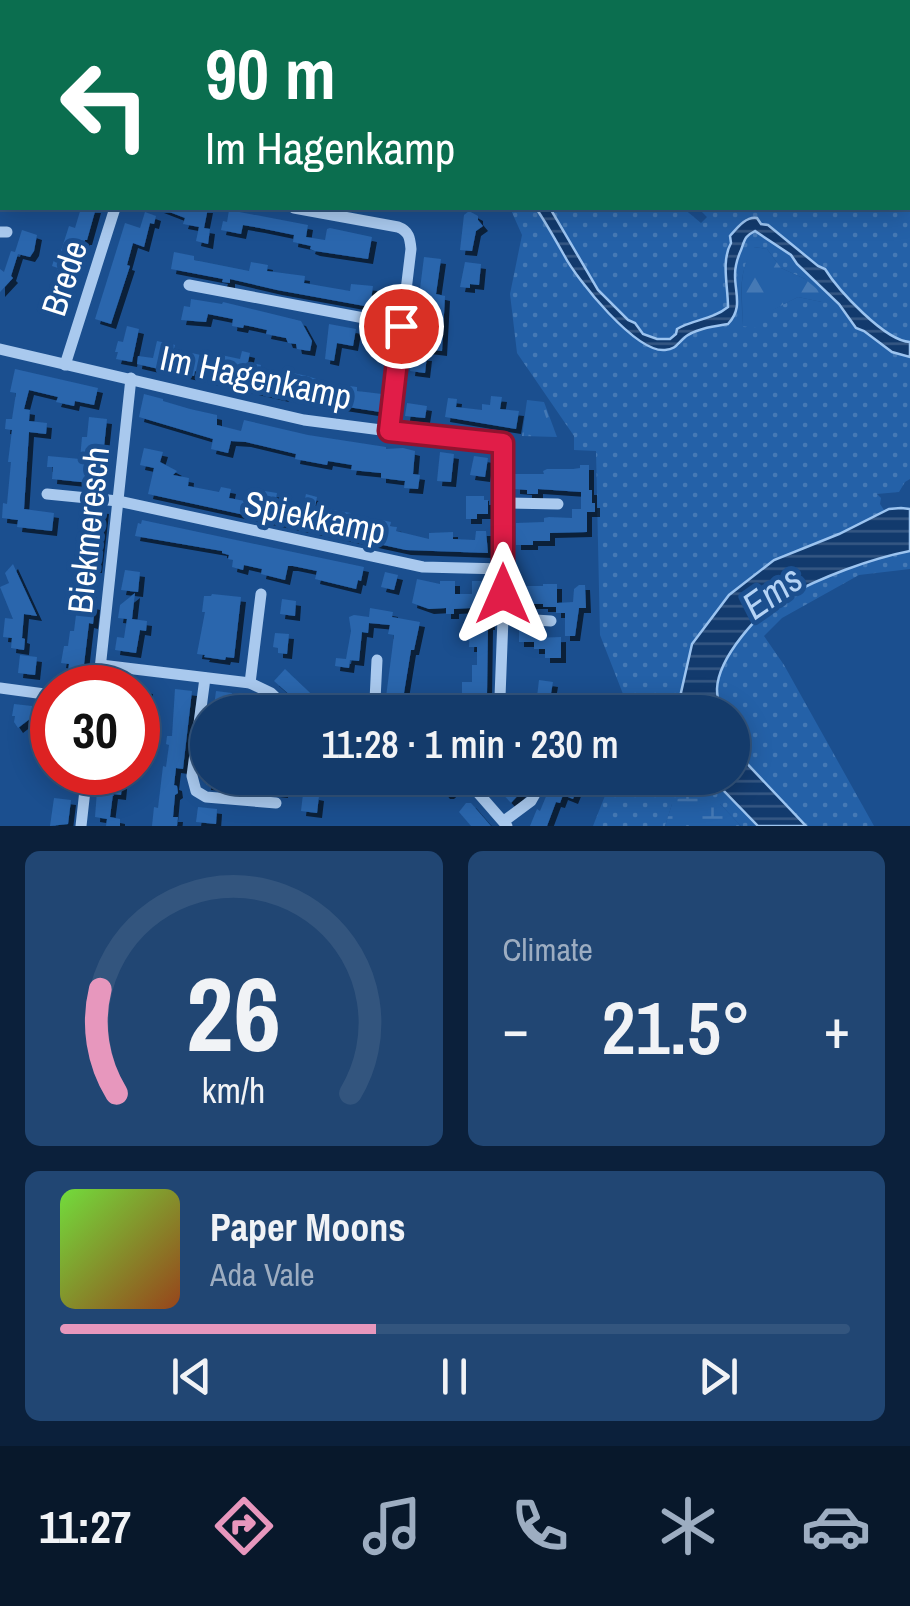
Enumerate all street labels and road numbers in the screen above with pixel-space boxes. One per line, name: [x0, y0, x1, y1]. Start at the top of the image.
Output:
street label: Brede: [30, 234, 98, 322]
street label: Im Hagenkamp: [156, 334, 356, 420]
street label: Biekmeresch: [56, 444, 120, 616]
street label: Spiekkamp: [240, 479, 390, 555]

